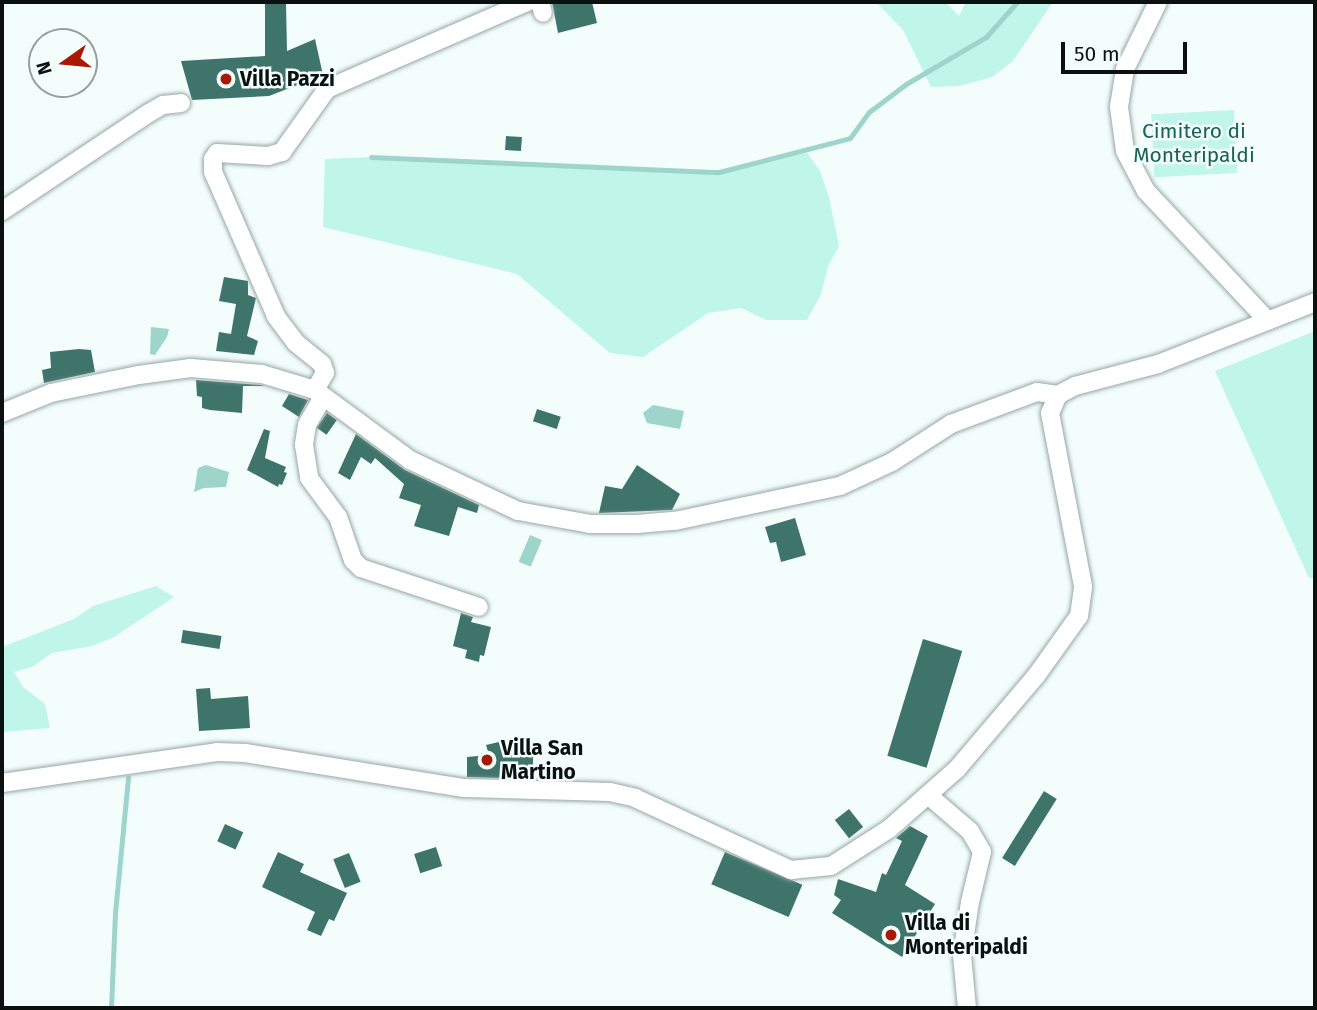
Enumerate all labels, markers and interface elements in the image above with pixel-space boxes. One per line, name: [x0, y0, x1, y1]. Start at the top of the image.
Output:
north arrow: [28, 28, 98, 98]
scale bar: [1065, 28, 1191, 72]
text: 50 m: [1074, 41, 1120, 67]
text: N: [31, 59, 57, 77]
place label: Villa Pazzi: [240, 66, 335, 92]
marker: Villa Pazzi: [218, 71, 234, 87]
park label: Cimitero di Monteripaldi: [1133, 118, 1255, 168]
place label: Villa San Martino: [501, 735, 583, 785]
marker: Villa San Martino: [479, 752, 495, 768]
place label: Villa di Monteripaldi: [905, 910, 1028, 960]
marker: Villa di Monteripaldi: [883, 927, 899, 943]

